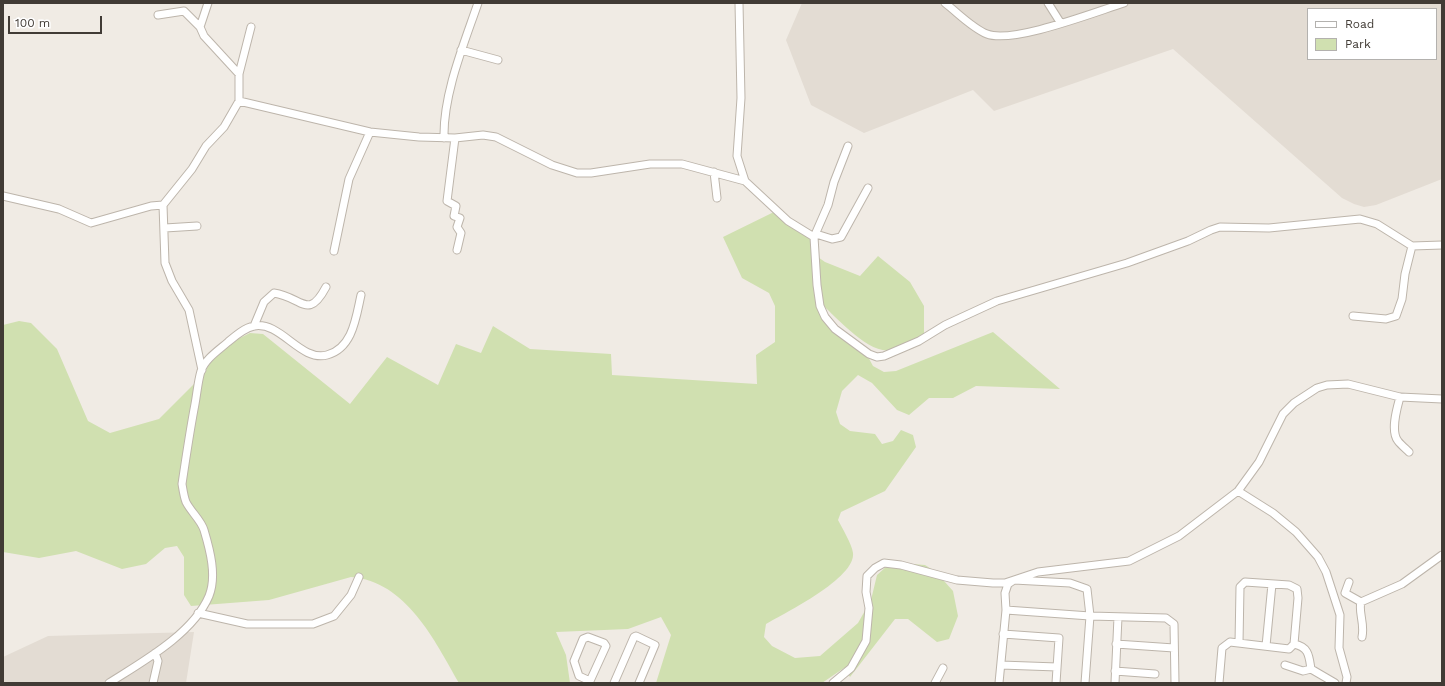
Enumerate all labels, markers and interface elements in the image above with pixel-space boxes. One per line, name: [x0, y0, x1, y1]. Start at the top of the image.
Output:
scale bar: [10, 8, 104, 34]
legend: [1307, 8, 1437, 60]
text: 100 m: [15, 16, 50, 30]
text: Road: [1345, 17, 1374, 31]
text: Park: [1345, 37, 1371, 51]

